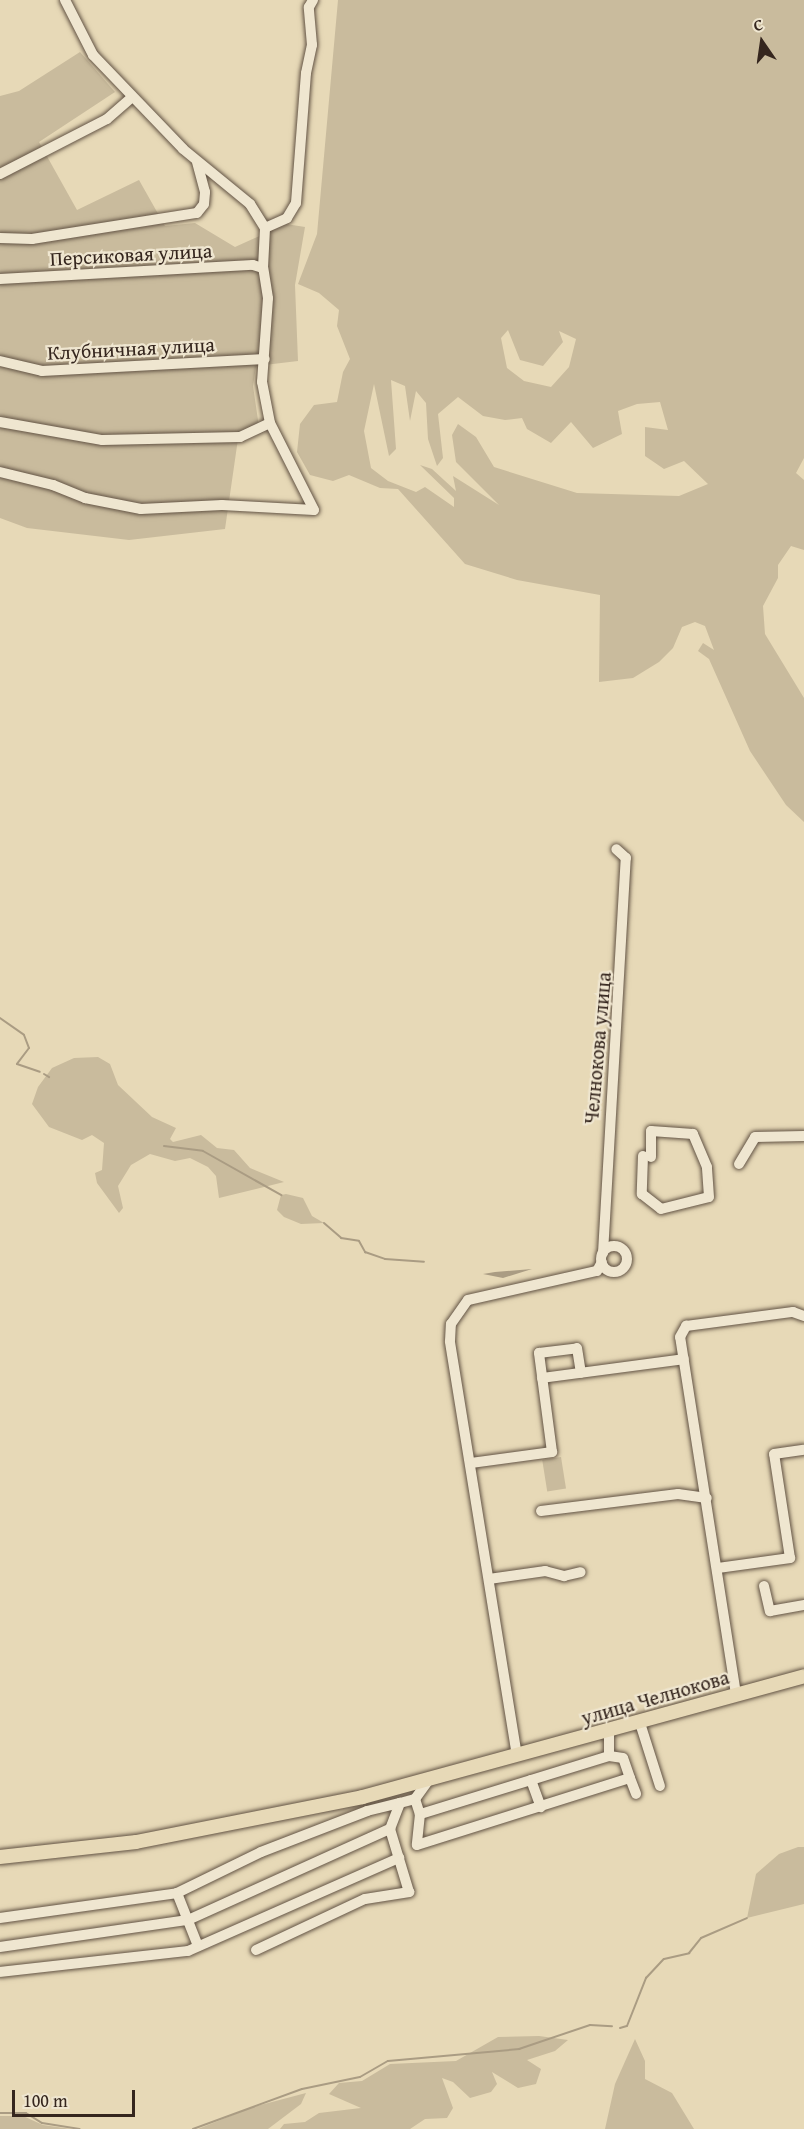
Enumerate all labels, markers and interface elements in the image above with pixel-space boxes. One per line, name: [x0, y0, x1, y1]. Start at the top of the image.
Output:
north arrow: [732, 12, 792, 72]
text: С: [751, 12, 765, 37]
street label: Персиковая улица: [49, 238, 213, 270]
street label: Клубничная улица: [47, 332, 215, 364]
street label: Челнокова улица: [578, 971, 616, 1125]
street label: улица Челнокова: [578, 1664, 732, 1730]
scale bar: [15, 2078, 138, 2116]
text: 100 m: [23, 2087, 68, 2114]

